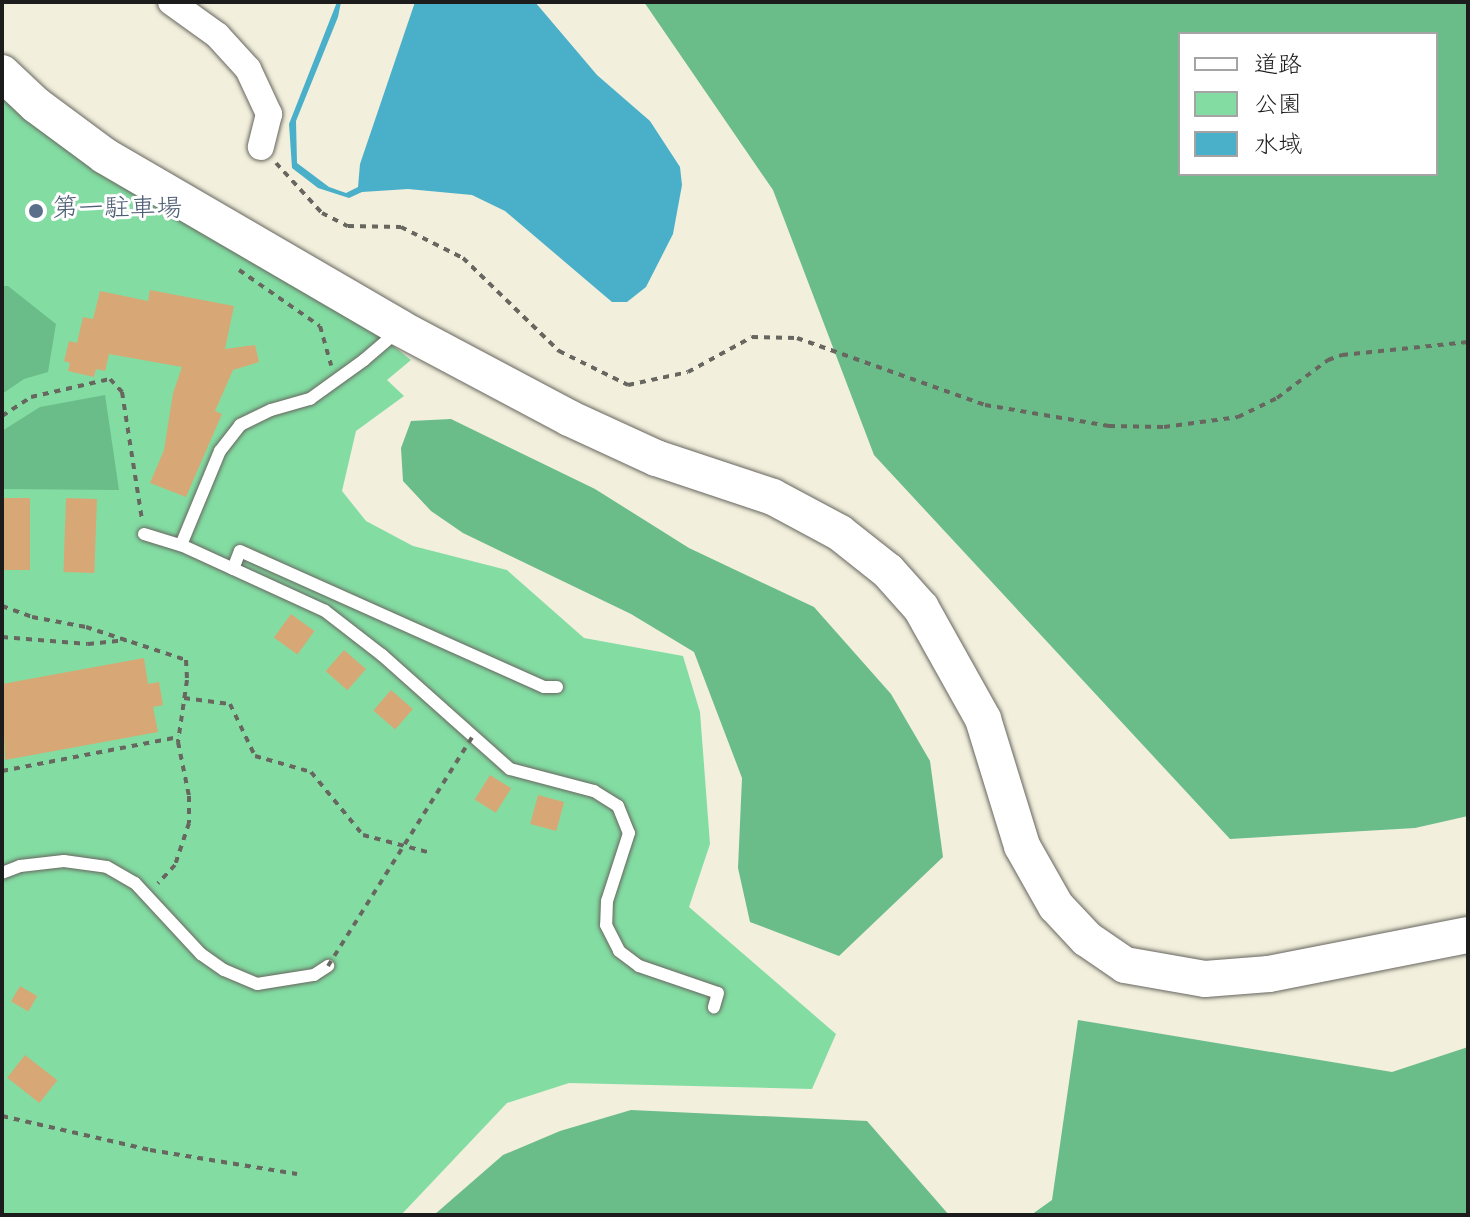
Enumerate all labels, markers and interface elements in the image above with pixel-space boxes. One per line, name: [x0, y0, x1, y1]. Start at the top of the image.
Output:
legend: [1178, 32, 1438, 176]
text: 道路: [1254, 50, 1302, 84]
text: 公園: [1254, 90, 1302, 124]
text: 水域: [1254, 130, 1302, 164]
place label: 第一駐車場: [52, 195, 182, 227]
marker: 第一駐車場: [27, 202, 45, 220]

